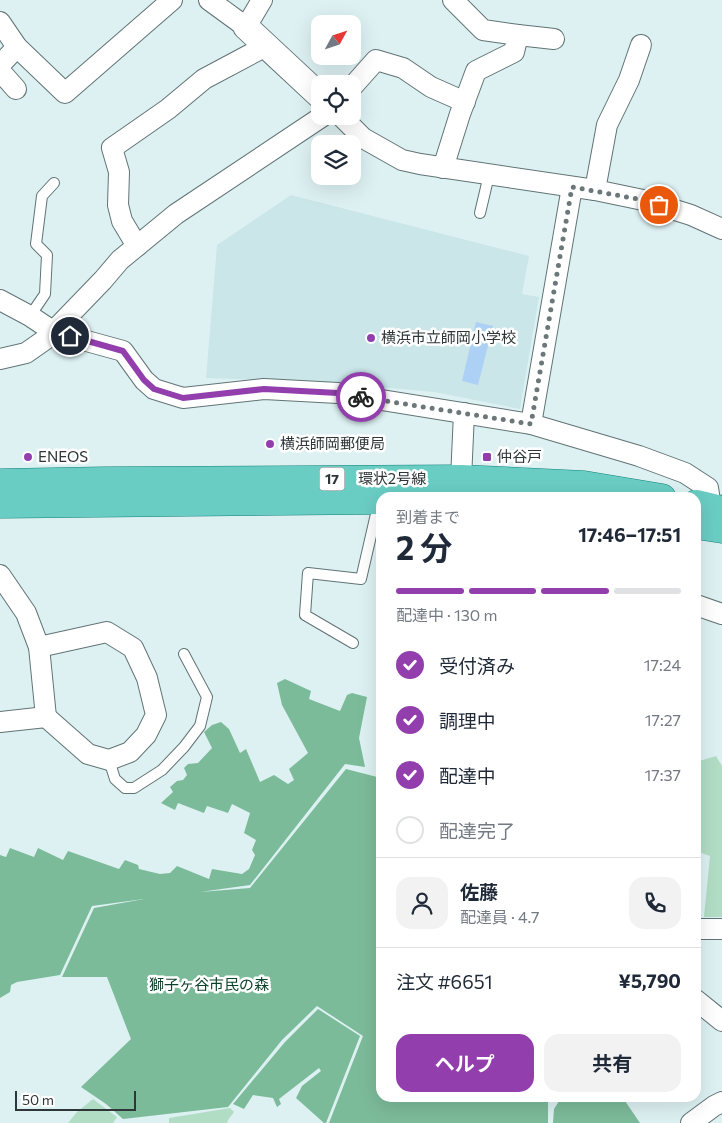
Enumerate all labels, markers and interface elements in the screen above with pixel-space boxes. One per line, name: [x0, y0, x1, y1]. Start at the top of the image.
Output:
north arrow: [311, 15, 361, 65]
map controls: [311, 15, 361, 185]
button: locate: [311, 75, 361, 125]
button: layers: [311, 135, 361, 185]
pin: [638, 184, 680, 226]
icon: bag: [645, 191, 673, 219]
pin: [49, 315, 91, 357]
icon: home: [56, 322, 84, 350]
place label: 横浜市立師岡小学校: [381, 328, 516, 346]
marker: 横浜市立師岡小学校: [365, 332, 377, 344]
courier: [336, 372, 386, 422]
icon: bike: [347, 383, 375, 411]
place label: 横浜師岡郵便局: [280, 434, 385, 452]
marker: 横浜師岡郵便局: [264, 438, 276, 450]
place label: ENEOS: [38, 447, 88, 465]
place label: 仲谷戸: [497, 447, 542, 465]
marker: ENEOS: [22, 451, 34, 463]
marker: 仲谷戸: [481, 451, 493, 463]
road number: 17: [320, 468, 344, 490]
street label: 環状2号線: [358, 469, 426, 487]
text: 到着まで: [396, 507, 460, 526]
text: 17:46–17:51: [578, 523, 681, 546]
text: 2 分: [396, 527, 452, 567]
text: 配達中 · 130 m: [396, 605, 497, 624]
icon: check: [396, 651, 424, 679]
text: 受付済み: [439, 654, 515, 677]
text: 17:24: [644, 655, 681, 674]
icon: check: [396, 706, 424, 734]
text: 調理中: [439, 709, 496, 732]
text: 17:27: [645, 710, 681, 729]
icon: check: [396, 761, 424, 789]
text: 配達中: [439, 764, 496, 787]
text: 17:37: [644, 765, 681, 784]
text: 配達完了: [439, 819, 515, 842]
button: person: [396, 877, 448, 929]
button: phone: [629, 877, 681, 929]
text: 佐藤: [460, 880, 498, 903]
text: 配達員 · 4.7: [460, 907, 539, 926]
text: ¥5,790: [619, 969, 681, 992]
text: 注文 #6651: [396, 970, 493, 993]
park label: 獅子ヶ谷市民の森: [149, 975, 269, 993]
button: ヘルプ: [396, 1034, 534, 1092]
button: 共有: [544, 1034, 681, 1092]
scale bar: [15, 1088, 136, 1111]
text: 50 m: [22, 1091, 54, 1108]

